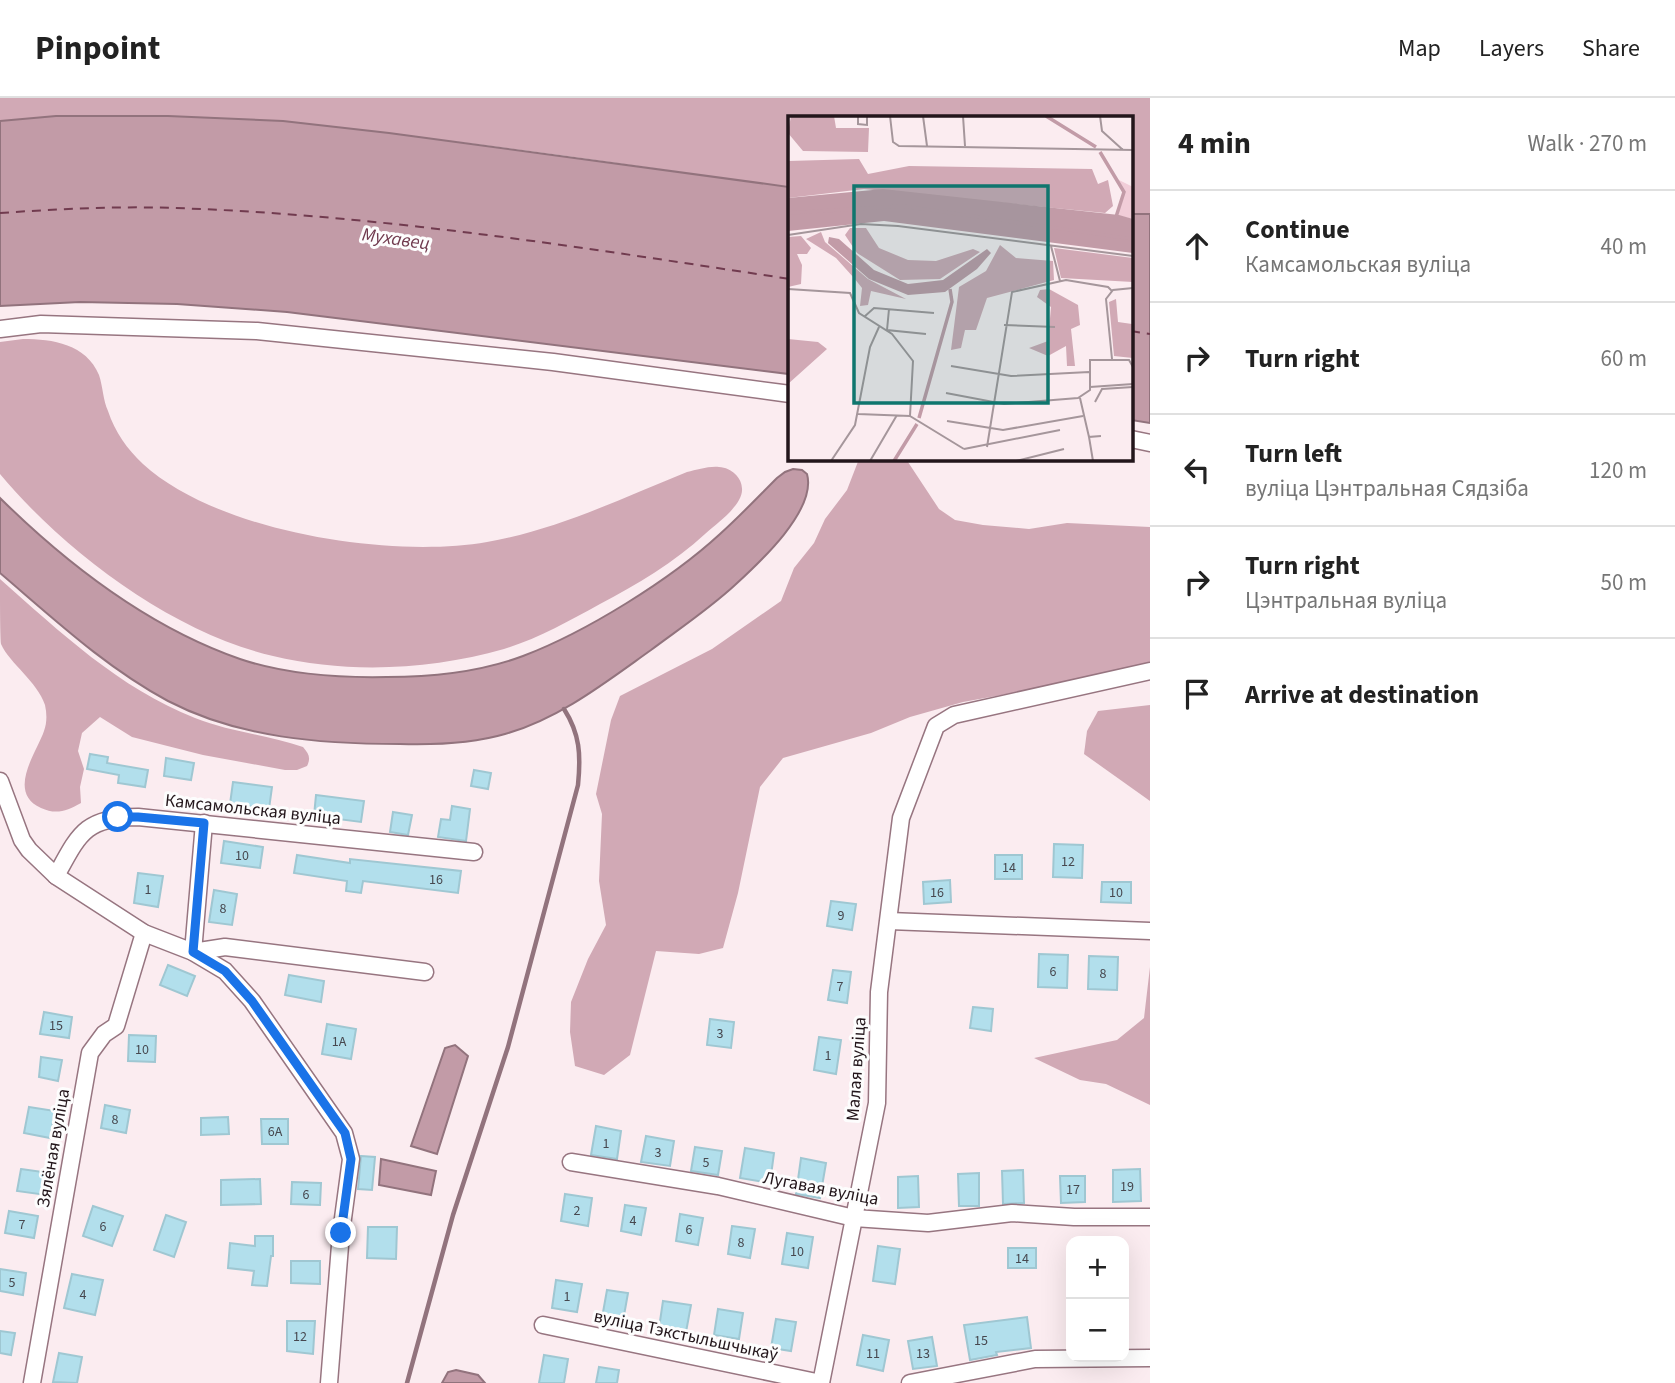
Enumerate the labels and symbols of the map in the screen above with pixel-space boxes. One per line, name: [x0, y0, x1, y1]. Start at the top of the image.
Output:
inset map: [788, 116, 1132, 460]
water label: Мухавец: [360, 221, 431, 258]
street label: Камсамольская вуліца: [164, 788, 342, 831]
route start: [102, 801, 133, 832]
house number: 10: [235, 846, 249, 866]
house number: 12: [1061, 852, 1075, 872]
house number: 14: [1002, 858, 1016, 878]
house number: 16: [429, 870, 443, 890]
house number: 1: [145, 880, 152, 900]
house number: 16: [930, 883, 944, 903]
house number: 10: [1109, 883, 1123, 903]
house number: 8: [220, 899, 227, 919]
house number: 9: [838, 906, 845, 926]
house number: 6: [1050, 962, 1057, 982]
house number: 8: [1100, 964, 1107, 984]
house number: 7: [837, 977, 844, 997]
house number: 15: [49, 1016, 63, 1036]
street label: Малая вуліца: [840, 1016, 873, 1122]
house number: 3: [717, 1024, 724, 1044]
house number: 1А: [332, 1032, 347, 1052]
house number: 10: [135, 1040, 149, 1060]
house number: 1: [825, 1046, 832, 1066]
street label: Зялёная вуліца: [31, 1087, 76, 1209]
house number: 8: [112, 1110, 119, 1130]
house number: 6А: [268, 1122, 283, 1142]
house number: 1: [603, 1134, 610, 1154]
house number: 3: [655, 1143, 662, 1163]
house number: 5: [703, 1153, 710, 1173]
street label: Лугавая вуліца: [761, 1165, 881, 1212]
house number: 19: [1120, 1177, 1134, 1197]
house number: 17: [1066, 1180, 1080, 1200]
house number: 6: [303, 1185, 310, 1205]
house number: 2: [574, 1201, 581, 1221]
house number: 4: [630, 1211, 637, 1231]
house number: 7: [19, 1215, 26, 1235]
house number: 6: [100, 1217, 107, 1237]
route end: [325, 1217, 356, 1248]
house number: 6: [686, 1220, 693, 1240]
house number: 8: [738, 1233, 745, 1253]
house number: 10: [790, 1242, 804, 1262]
house number: 14: [1015, 1249, 1029, 1269]
house number: 5: [9, 1273, 16, 1293]
house number: 4: [80, 1285, 87, 1305]
house number: 1: [564, 1287, 571, 1307]
street label: вуліца Тэкстыльшчыкаў: [592, 1304, 781, 1367]
house number: 12: [293, 1327, 307, 1347]
house number: 15: [974, 1331, 988, 1351]
house number: 11: [866, 1344, 880, 1364]
house number: 13: [916, 1344, 930, 1364]

